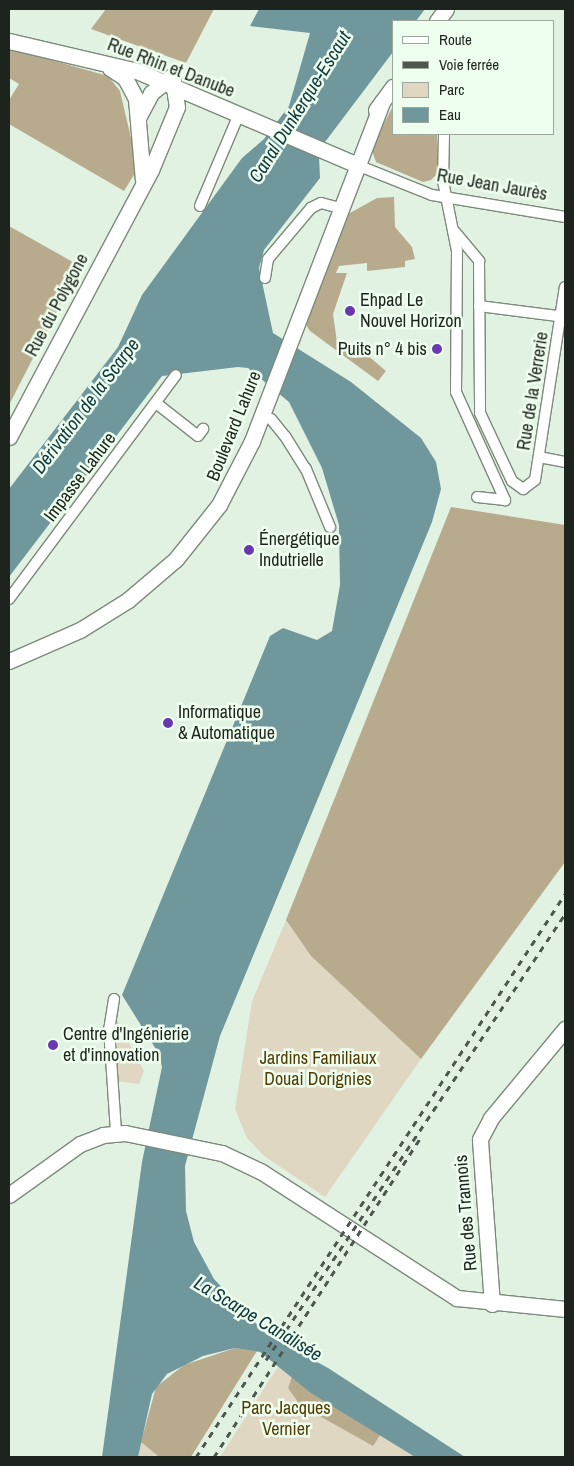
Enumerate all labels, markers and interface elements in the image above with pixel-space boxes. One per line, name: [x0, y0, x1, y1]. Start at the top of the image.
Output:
legend: [392, 20, 554, 135]
water label: Canal Dunkerque-Escaut: [244, 27, 356, 187]
text: Route: [439, 29, 472, 50]
street label: Rue Rhin et Danube: [104, 34, 238, 102]
text: Voie ferrée: [439, 54, 499, 75]
text: Parc: [439, 79, 464, 100]
text: Eau: [439, 104, 461, 125]
street label: Rue Jean Jaurès: [435, 165, 549, 205]
street label: Rue du Polygone: [21, 250, 93, 360]
place label: Ehpad Le Nouvel Horizon: [360, 290, 462, 332]
marker: Ehpad Le Nouvel Horizon: [344, 305, 356, 317]
street label: Rue de la Verrerie: [513, 330, 553, 452]
water label: Dérivation de la Scarpe: [28, 334, 144, 478]
place label: Puits n° 4 bis: [338, 338, 427, 360]
marker: Puits n° 4 bis: [431, 343, 443, 355]
street label: Boulevard Lahure: [202, 368, 266, 484]
street label: Impasse Lahure: [40, 428, 120, 526]
place label: Énergétique Indutrielle: [259, 529, 339, 572]
marker: Énergétique Indutrielle: [243, 544, 255, 556]
place label: Informatique & Automatique: [178, 702, 276, 744]
marker: Informatique & Automatique: [162, 717, 174, 729]
place label: Centre d'Ingénierie et d'innovation: [63, 1024, 189, 1066]
marker: Centre d'Ingénierie et d'innovation: [47, 1039, 59, 1051]
park label: Jardins Familiaux Douai Dorignies: [260, 1048, 376, 1090]
street label: Rue des Trannois: [450, 1154, 482, 1272]
water label: La Scarpe Canalisée: [190, 1272, 326, 1366]
park label: Parc Jacques Vernier: [241, 1398, 331, 1440]

